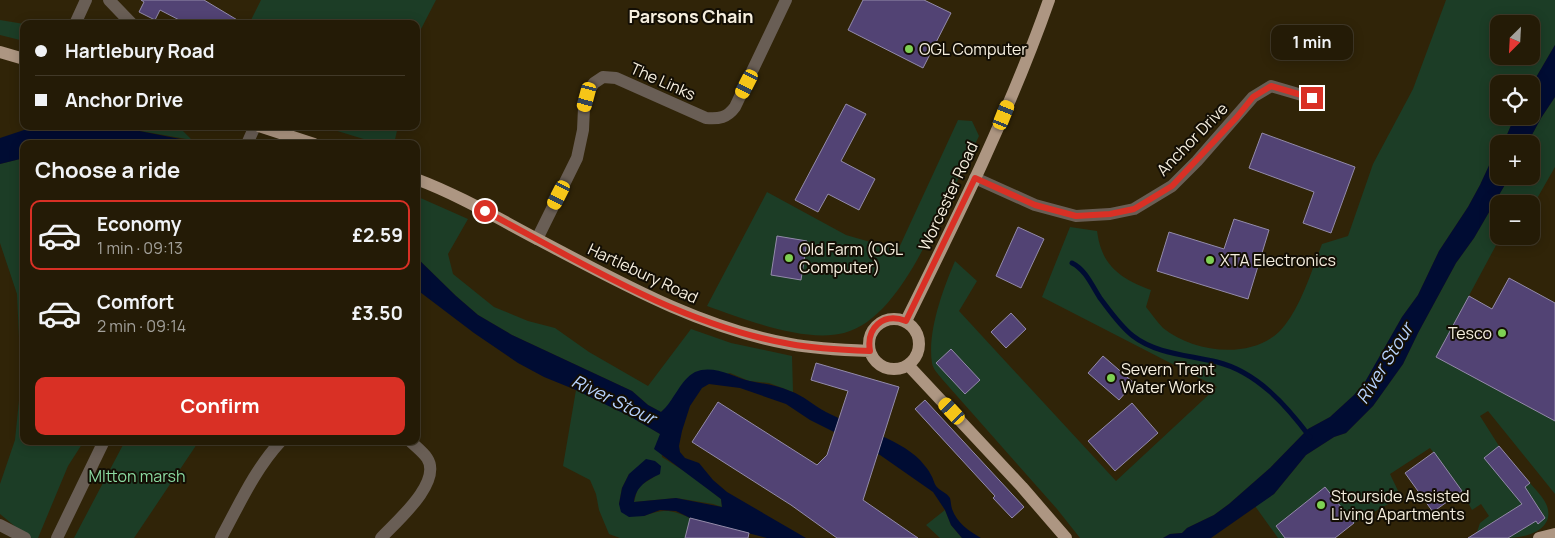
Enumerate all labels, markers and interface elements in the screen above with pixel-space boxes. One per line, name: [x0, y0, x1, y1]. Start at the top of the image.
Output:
district label: Parsons Chain: [628, 4, 754, 28]
north arrow: [1490, 15, 1540, 65]
map controls: [1490, 15, 1540, 245]
callout: 1 min: [1271, 26, 1353, 61]
text: 1 min: [1292, 31, 1332, 53]
text: Hartlebury Road: [65, 38, 214, 64]
place label: OGL Computer: [919, 38, 1027, 60]
marker: OGL Computer: [903, 43, 915, 55]
street label: The Links: [627, 57, 699, 105]
car: [733, 67, 760, 101]
button: locate: [1490, 75, 1540, 125]
car: [575, 81, 598, 113]
text: Anchor Drive: [65, 87, 183, 113]
route end: [1301, 87, 1323, 109]
car: [991, 98, 1016, 132]
street label: Anchor Drive: [1152, 98, 1232, 180]
button: +: [1490, 135, 1540, 185]
street label: Worcester Road: [913, 138, 983, 254]
text: Choose a ride: [35, 155, 180, 185]
car: [545, 178, 572, 212]
button: −: [1490, 195, 1540, 245]
route start: [474, 200, 496, 222]
text: Economy: [97, 211, 181, 237]
icon: car: [37, 213, 82, 258]
text: £2.59: [352, 222, 403, 248]
text: 1 min · 09:13: [97, 237, 183, 259]
street label: Hartlebury Road: [584, 238, 702, 308]
place label: Old Farm (OGL Computer): [799, 238, 903, 278]
place label: XTA Electronics: [1220, 249, 1336, 271]
marker: Old Farm (OGL Computer): [783, 252, 795, 264]
marker: XTA Electronics: [1204, 254, 1216, 266]
text: Comfort: [97, 289, 174, 315]
icon: car: [37, 291, 82, 336]
text: £3.50: [352, 300, 403, 326]
text: 2 min · 09:14: [97, 315, 186, 337]
water label: River Stour: [1350, 316, 1420, 408]
place label: Tesco: [1448, 322, 1492, 344]
marker: Tesco: [1496, 327, 1508, 339]
place label: Severn Trent Water Works: [1121, 358, 1215, 398]
water label: River Stour: [568, 368, 662, 431]
marker: Severn Trent Water Works: [1105, 372, 1117, 384]
button: Confirm: [35, 377, 405, 435]
car: [936, 395, 967, 427]
park label: MItton marsh: [88, 465, 186, 487]
place label: Stourside Assisted Living Apartments: [1331, 485, 1470, 525]
marker: Stourside Assisted Living Apartments: [1315, 499, 1327, 511]

